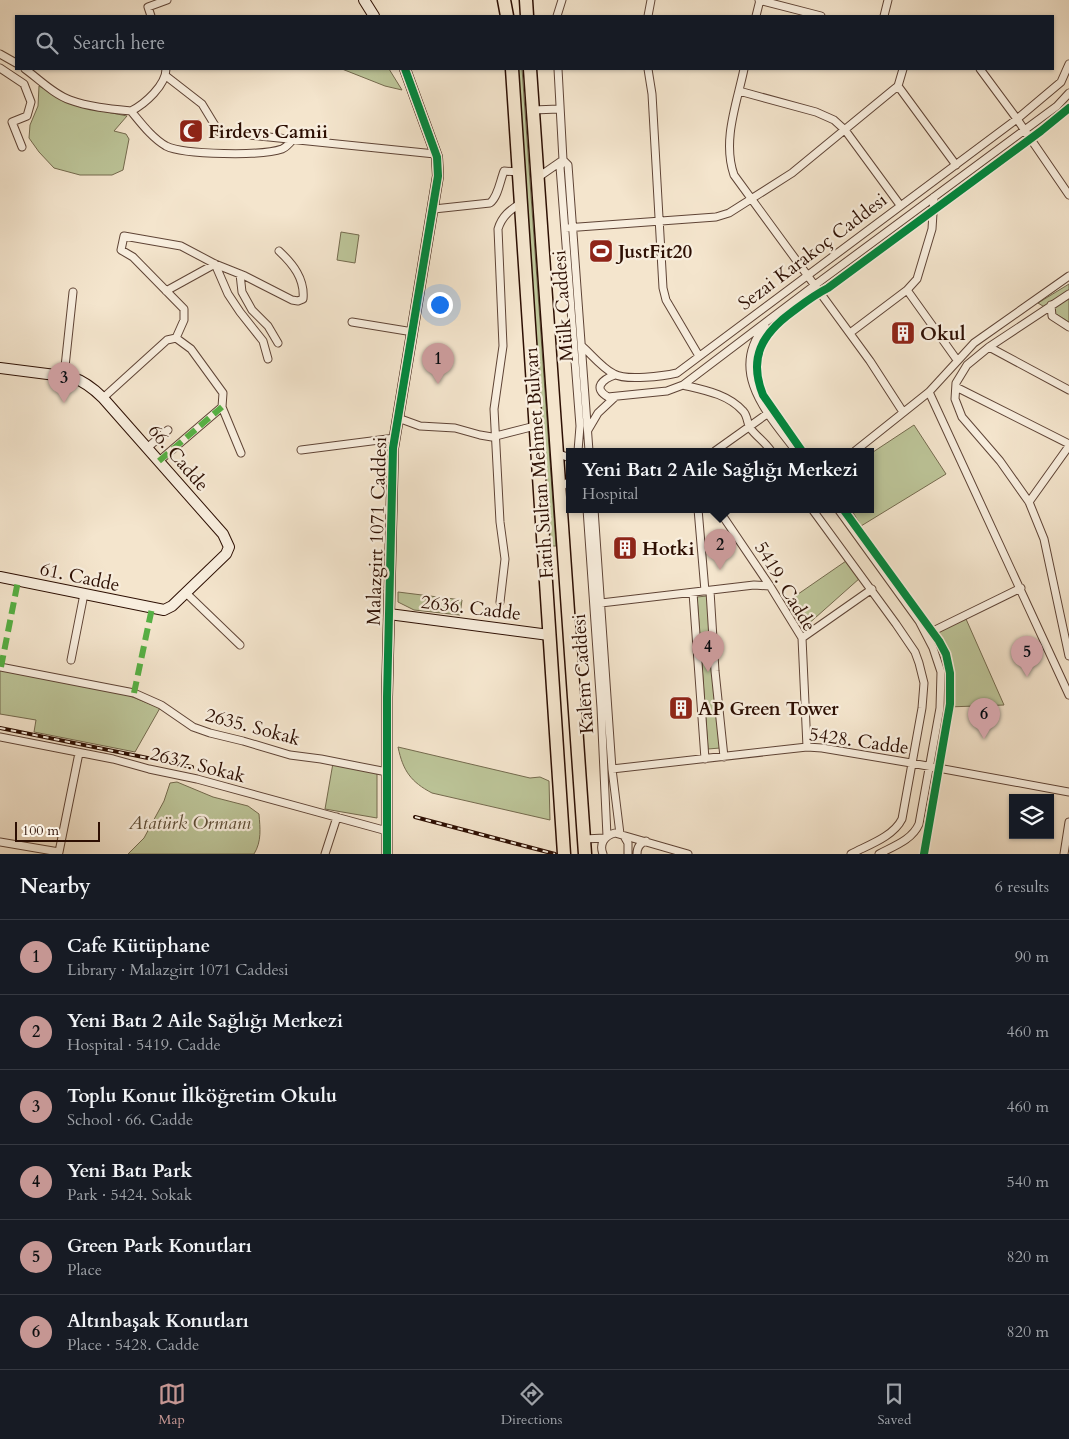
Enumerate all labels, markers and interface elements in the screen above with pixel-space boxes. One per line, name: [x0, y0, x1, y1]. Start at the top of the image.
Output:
search box: [15, 15, 1054, 70]
icon: search: [33, 29, 61, 57]
text: Search here: [73, 30, 165, 56]
mosque icon: Firdevs Camii: [178, 118, 204, 144]
place label: Firdevs Camii: [208, 119, 328, 145]
street label: Sezai Karakoç Caddesi: [733, 187, 892, 316]
sports icon: JustFit20: [588, 238, 614, 264]
place label: JustFit20: [615, 239, 692, 265]
street label: Mülk Caddesi: [546, 249, 580, 363]
your location: [427, 292, 453, 318]
building icon: Okul: [890, 320, 916, 346]
place label: Okul: [920, 321, 966, 347]
pin: 1: [422, 343, 454, 384]
street label: Fatih Sultan Mehmet Bulvarı: [518, 346, 560, 579]
pin: 3: [48, 362, 80, 403]
street label: 66. Cadde: [142, 419, 215, 497]
street label: Malazgirt 1071 Caddesi: [361, 436, 393, 626]
popup: [566, 448, 874, 513]
text: Yeni Batı 2 Aile Sağlığı Merkezi: [582, 457, 858, 483]
text: Hospital: [582, 483, 638, 505]
pin: 2: [704, 529, 736, 570]
building icon: Hotki: [612, 535, 638, 561]
place label: Hotki: [642, 536, 694, 562]
street label: 5419. Cadde: [748, 537, 822, 636]
street label: 61. Cadde: [37, 556, 122, 598]
street label: 2636. Cadde: [419, 589, 522, 627]
street label: Kalem Caddesi: [566, 613, 600, 735]
pin: 4: [692, 631, 724, 672]
pin: 5: [1011, 636, 1043, 677]
building icon: AP Green Tower: [668, 695, 694, 721]
place label: AP Green Tower: [698, 696, 839, 722]
pin: 6: [968, 698, 1000, 739]
street label: 2635. Sokak: [202, 702, 304, 752]
street label: 5428. Cadde: [807, 721, 910, 761]
street label: 2637. Sokak: [147, 741, 249, 790]
map controls: [1009, 794, 1054, 839]
button: layers: [1009, 794, 1054, 839]
park label: Atatürk Ormanı: [128, 810, 251, 836]
scale bar: [15, 819, 100, 842]
text: 100 m: [22, 821, 59, 840]
text: Nearby: [20, 872, 91, 901]
text: 6 results: [995, 876, 1049, 898]
text: Cafe Kütüphane: [67, 933, 210, 959]
text: 1: [32, 946, 40, 968]
text: 90 m: [1015, 946, 1049, 968]
text: Library · Malazgirt 1071 Caddesi: [67, 959, 289, 981]
text: Yeni Batı 2 Aile Sağlığı Merkezi: [67, 1008, 343, 1034]
text: 2: [32, 1021, 40, 1043]
text: 460 m: [1007, 1021, 1049, 1043]
text: Hospital · 5419. Cadde: [67, 1034, 221, 1056]
text: Toplu Konut İlköğretim Okulu: [67, 1083, 337, 1109]
text: 3: [32, 1096, 40, 1118]
text: 460 m: [1007, 1096, 1049, 1118]
text: School · 66. Cadde: [67, 1109, 193, 1131]
text: Yeni Batı Park: [67, 1158, 192, 1184]
text: 4: [32, 1171, 40, 1193]
text: 540 m: [1007, 1171, 1049, 1193]
text: Park · 5424. Sokak: [67, 1184, 192, 1206]
text: Green Park Konutları: [67, 1233, 252, 1259]
text: 5: [32, 1246, 40, 1268]
text: 820 m: [1007, 1246, 1049, 1268]
text: Place: [67, 1259, 102, 1281]
text: Altınbaşak Konutları: [67, 1308, 249, 1334]
text: 6: [32, 1321, 40, 1343]
text: 820 m: [1007, 1321, 1049, 1343]
text: Place · 5428. Cadde: [67, 1334, 199, 1356]
tab: Map: [158, 1380, 186, 1429]
tab: Directions: [501, 1380, 562, 1429]
tab: Saved: [877, 1380, 911, 1429]

